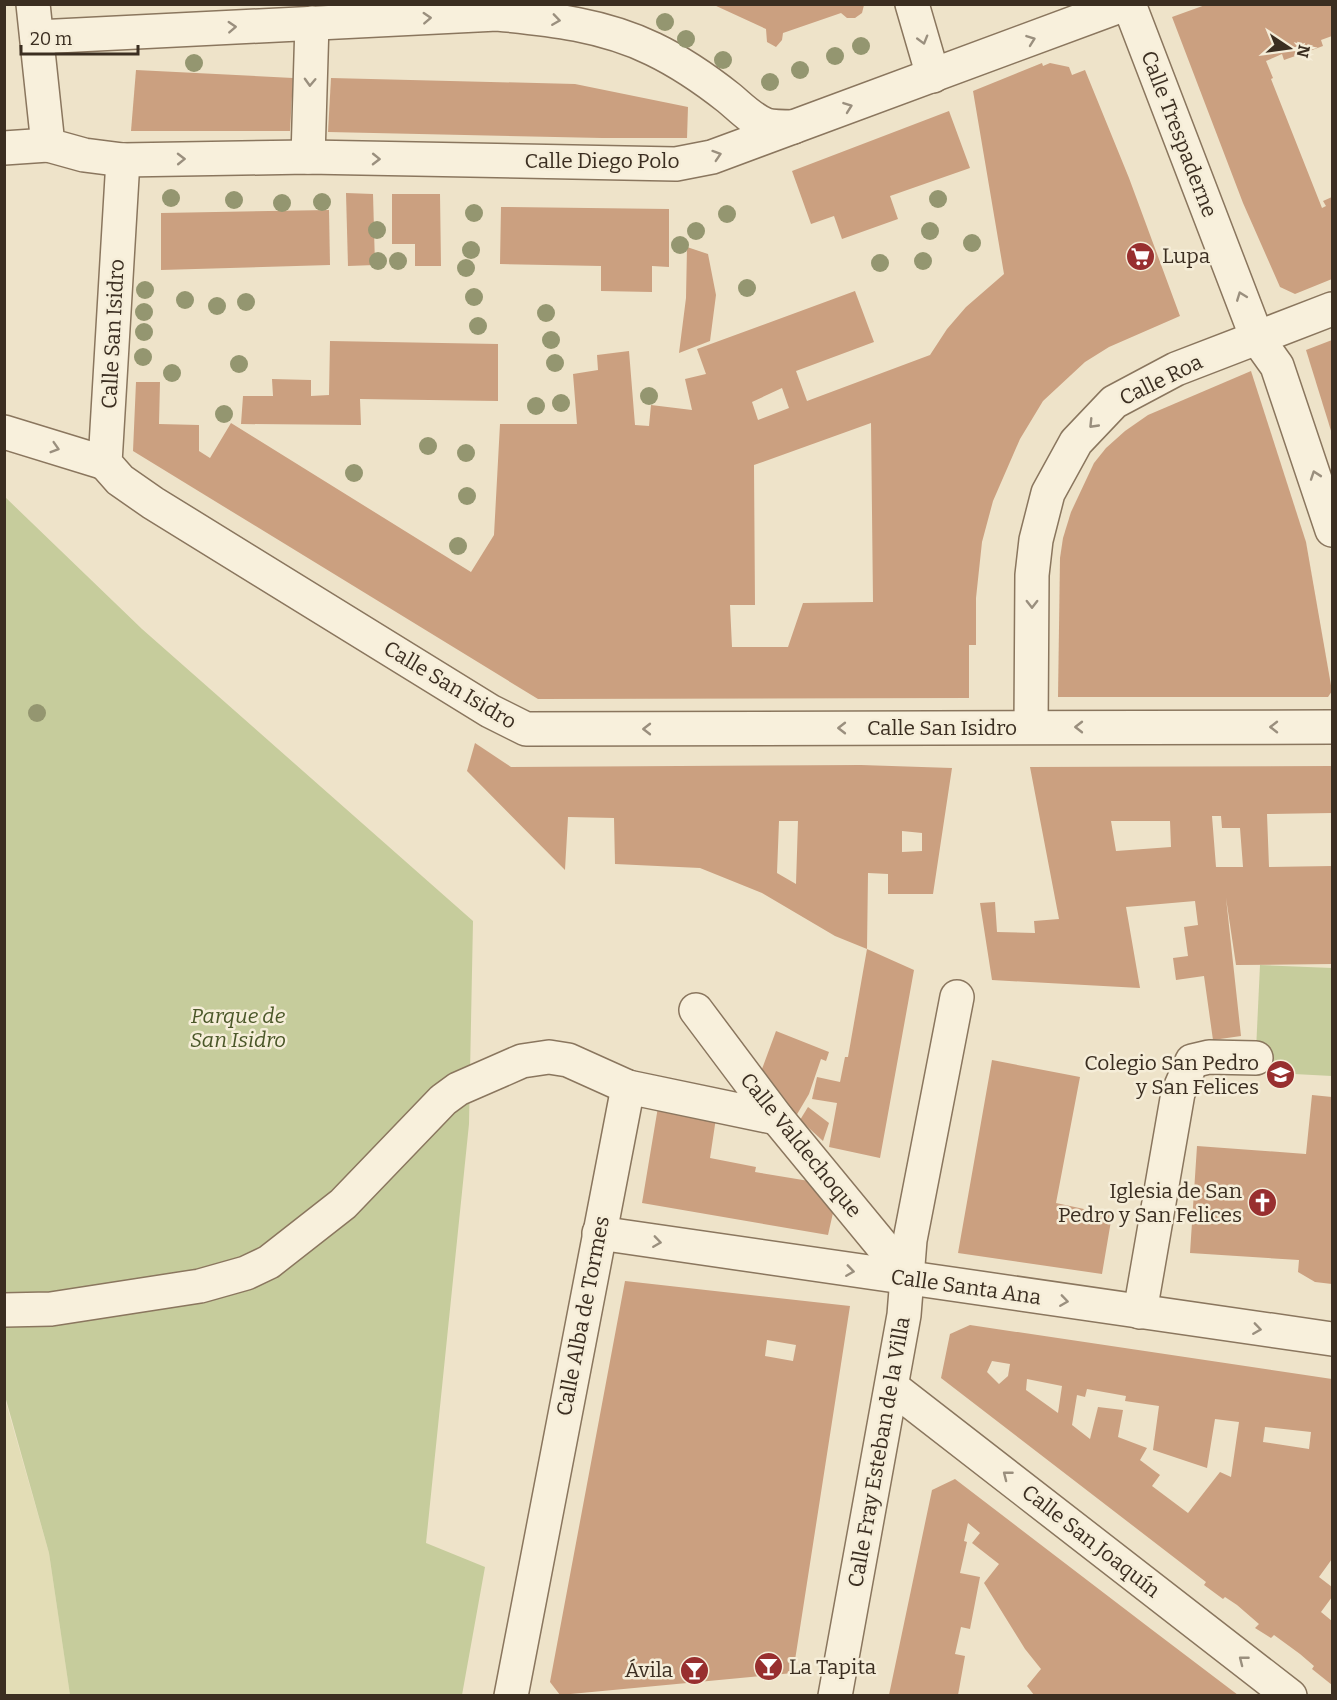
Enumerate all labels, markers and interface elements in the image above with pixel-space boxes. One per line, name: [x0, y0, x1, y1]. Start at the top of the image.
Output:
one-way arrow: [423, 11, 432, 24]
one-way arrow: [551, 14, 560, 26]
scale bar: [21, 18, 138, 56]
north arrow: [1259, 18, 1319, 78]
one-way arrow: [228, 20, 237, 33]
text: 20 m: [30, 28, 72, 50]
one-way arrow: [916, 34, 928, 45]
one-way arrow: [1025, 34, 1036, 47]
text: N: [1292, 43, 1314, 59]
street label: Calle Trespaderne: [1135, 47, 1223, 221]
one-way arrow: [304, 77, 316, 86]
one-way arrow: [842, 102, 853, 114]
street label: Calle Diego Polo: [525, 148, 679, 174]
one-way arrow: [711, 150, 722, 162]
one-way arrow: [372, 152, 381, 165]
one-way arrow: [177, 153, 186, 165]
supermarket icon: Lupa: [1125, 240, 1157, 272]
place label: Lupa: [1162, 243, 1211, 269]
street label: Calle San Isidro: [96, 258, 130, 410]
one-way arrow: [1235, 291, 1248, 301]
street label: Calle Roa: [1115, 349, 1207, 411]
one-way arrow: [1089, 417, 1100, 428]
one-way arrow: [49, 440, 60, 453]
one-way arrow: [1309, 470, 1322, 481]
one-way arrow: [1026, 599, 1038, 608]
street label: Calle San Isidro: [379, 635, 521, 735]
street label: Calle San Isidro: [867, 715, 1017, 741]
one-way arrow: [1075, 721, 1084, 733]
one-way arrow: [1270, 721, 1279, 733]
one-way arrow: [838, 722, 847, 734]
one-way arrow: [643, 723, 652, 735]
park label: Parque de San Isidro: [190, 1003, 286, 1053]
place label: Colegio San Pedro y San Felices: [1084, 1050, 1259, 1100]
school or university icon: Colegio San Pedro y San Felices: [1264, 1059, 1296, 1091]
street label: Calle Valdechoque: [735, 1067, 867, 1223]
place label: Iglesia de San Pedro y San Felices: [1058, 1178, 1242, 1228]
church icon: Iglesia de San Pedro y San Felices: [1247, 1187, 1279, 1219]
street label: Calle Alba de Tormes: [551, 1214, 615, 1418]
one-way arrow: [653, 1236, 662, 1248]
one-way arrow: [845, 1264, 855, 1276]
street label: Calle Santa Ana: [889, 1264, 1043, 1310]
one-way arrow: [1059, 1295, 1068, 1307]
street label: Calle Fray Esteban de la Villa: [842, 1314, 916, 1589]
one-way arrow: [1252, 1322, 1262, 1334]
one-way arrow: [1002, 1472, 1013, 1483]
street label: Calle San Joaquín: [1017, 1479, 1165, 1603]
bar icon: La Tapita: [752, 1651, 784, 1683]
bar icon: Ávila: [678, 1654, 710, 1686]
place label: La Tapita: [789, 1654, 877, 1680]
one-way arrow: [1239, 1656, 1250, 1667]
place label: Ávila: [625, 1657, 673, 1683]

